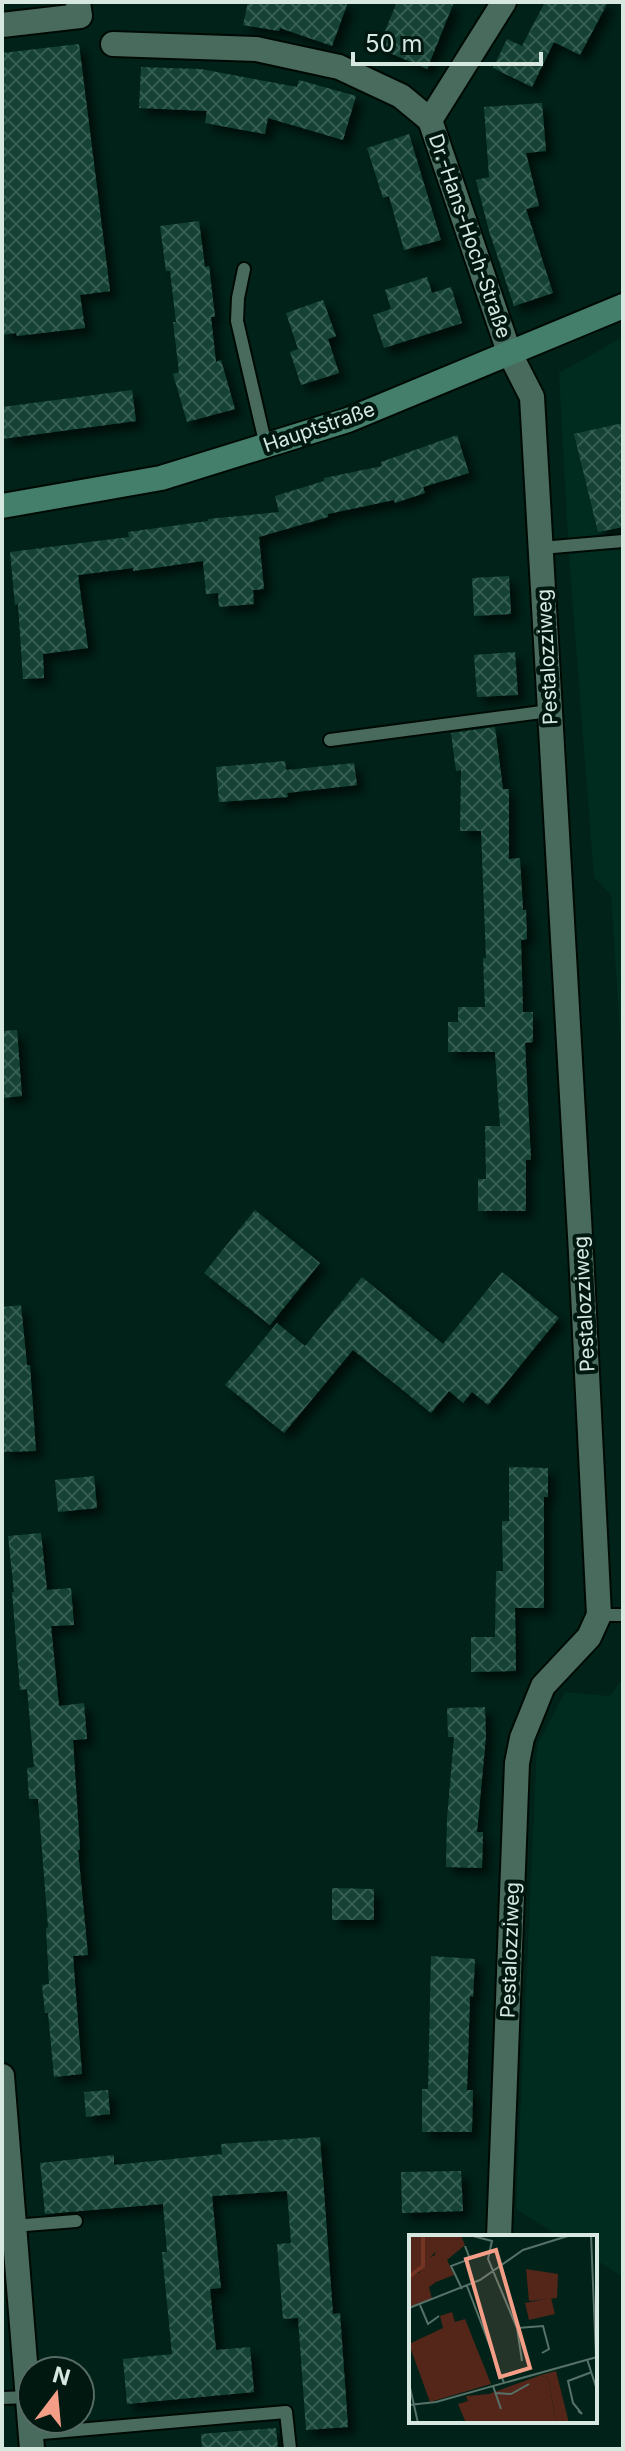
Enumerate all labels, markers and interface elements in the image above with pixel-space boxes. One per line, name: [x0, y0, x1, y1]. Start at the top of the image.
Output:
scale bar: [353, 16, 541, 66]
text: 50 m: [365, 29, 423, 58]
street label: Dr.-Hans-Hoch-Straße: [424, 131, 516, 341]
street label: Hauptstraße: [260, 397, 378, 457]
street label: Pestalozziweg: [531, 588, 563, 726]
street label: Pestalozziweg: [568, 1235, 600, 1373]
street label: Pestalozziweg: [496, 1882, 524, 2018]
inset map: [409, 2235, 597, 2423]
north arrow: [16, 2355, 96, 2435]
text: N: [50, 2361, 73, 2391]

